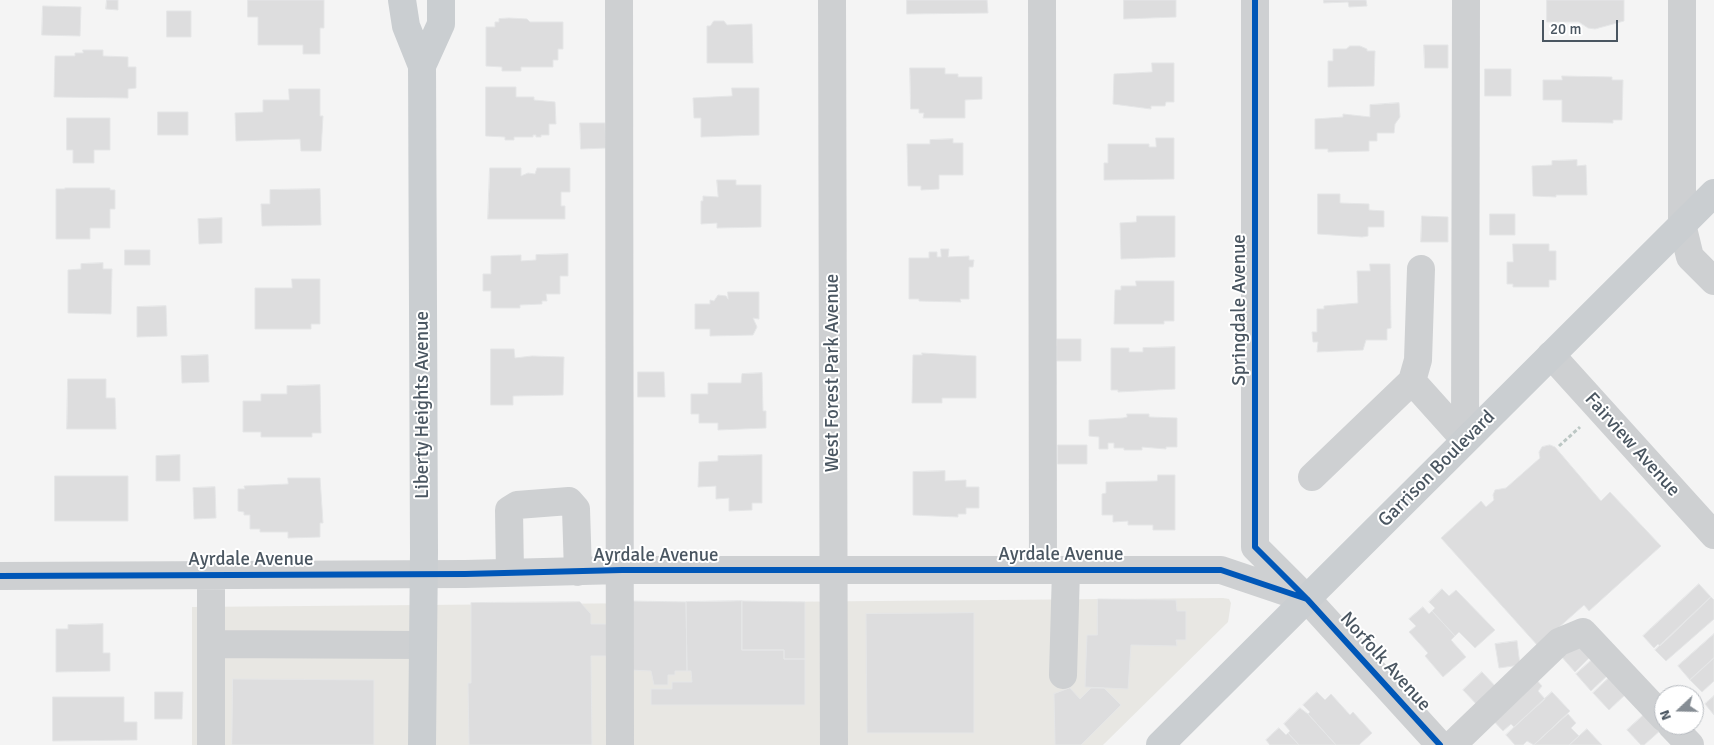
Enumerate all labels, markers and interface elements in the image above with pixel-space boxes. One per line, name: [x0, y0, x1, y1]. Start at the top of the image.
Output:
scale bar: [1544, 10, 1620, 42]
text: 20 m: [1550, 20, 1581, 38]
street label: Springdale Avenue: [1229, 234, 1251, 386]
street label: West Forest Park Avenue: [822, 274, 844, 472]
street label: Liberty Heights Avenue: [412, 311, 434, 499]
street label: Fairview Avenue: [1579, 388, 1685, 502]
street label: Garrison Boulevard: [1374, 406, 1500, 532]
street label: Ayrdale Avenue: [998, 544, 1124, 566]
street label: Ayrdale Avenue: [593, 545, 719, 567]
street label: Ayrdale Avenue: [188, 549, 314, 571]
street label: Norfolk Avenue: [1335, 608, 1435, 716]
north arrow: [1654, 685, 1704, 735]
text: N: [1656, 708, 1675, 723]

